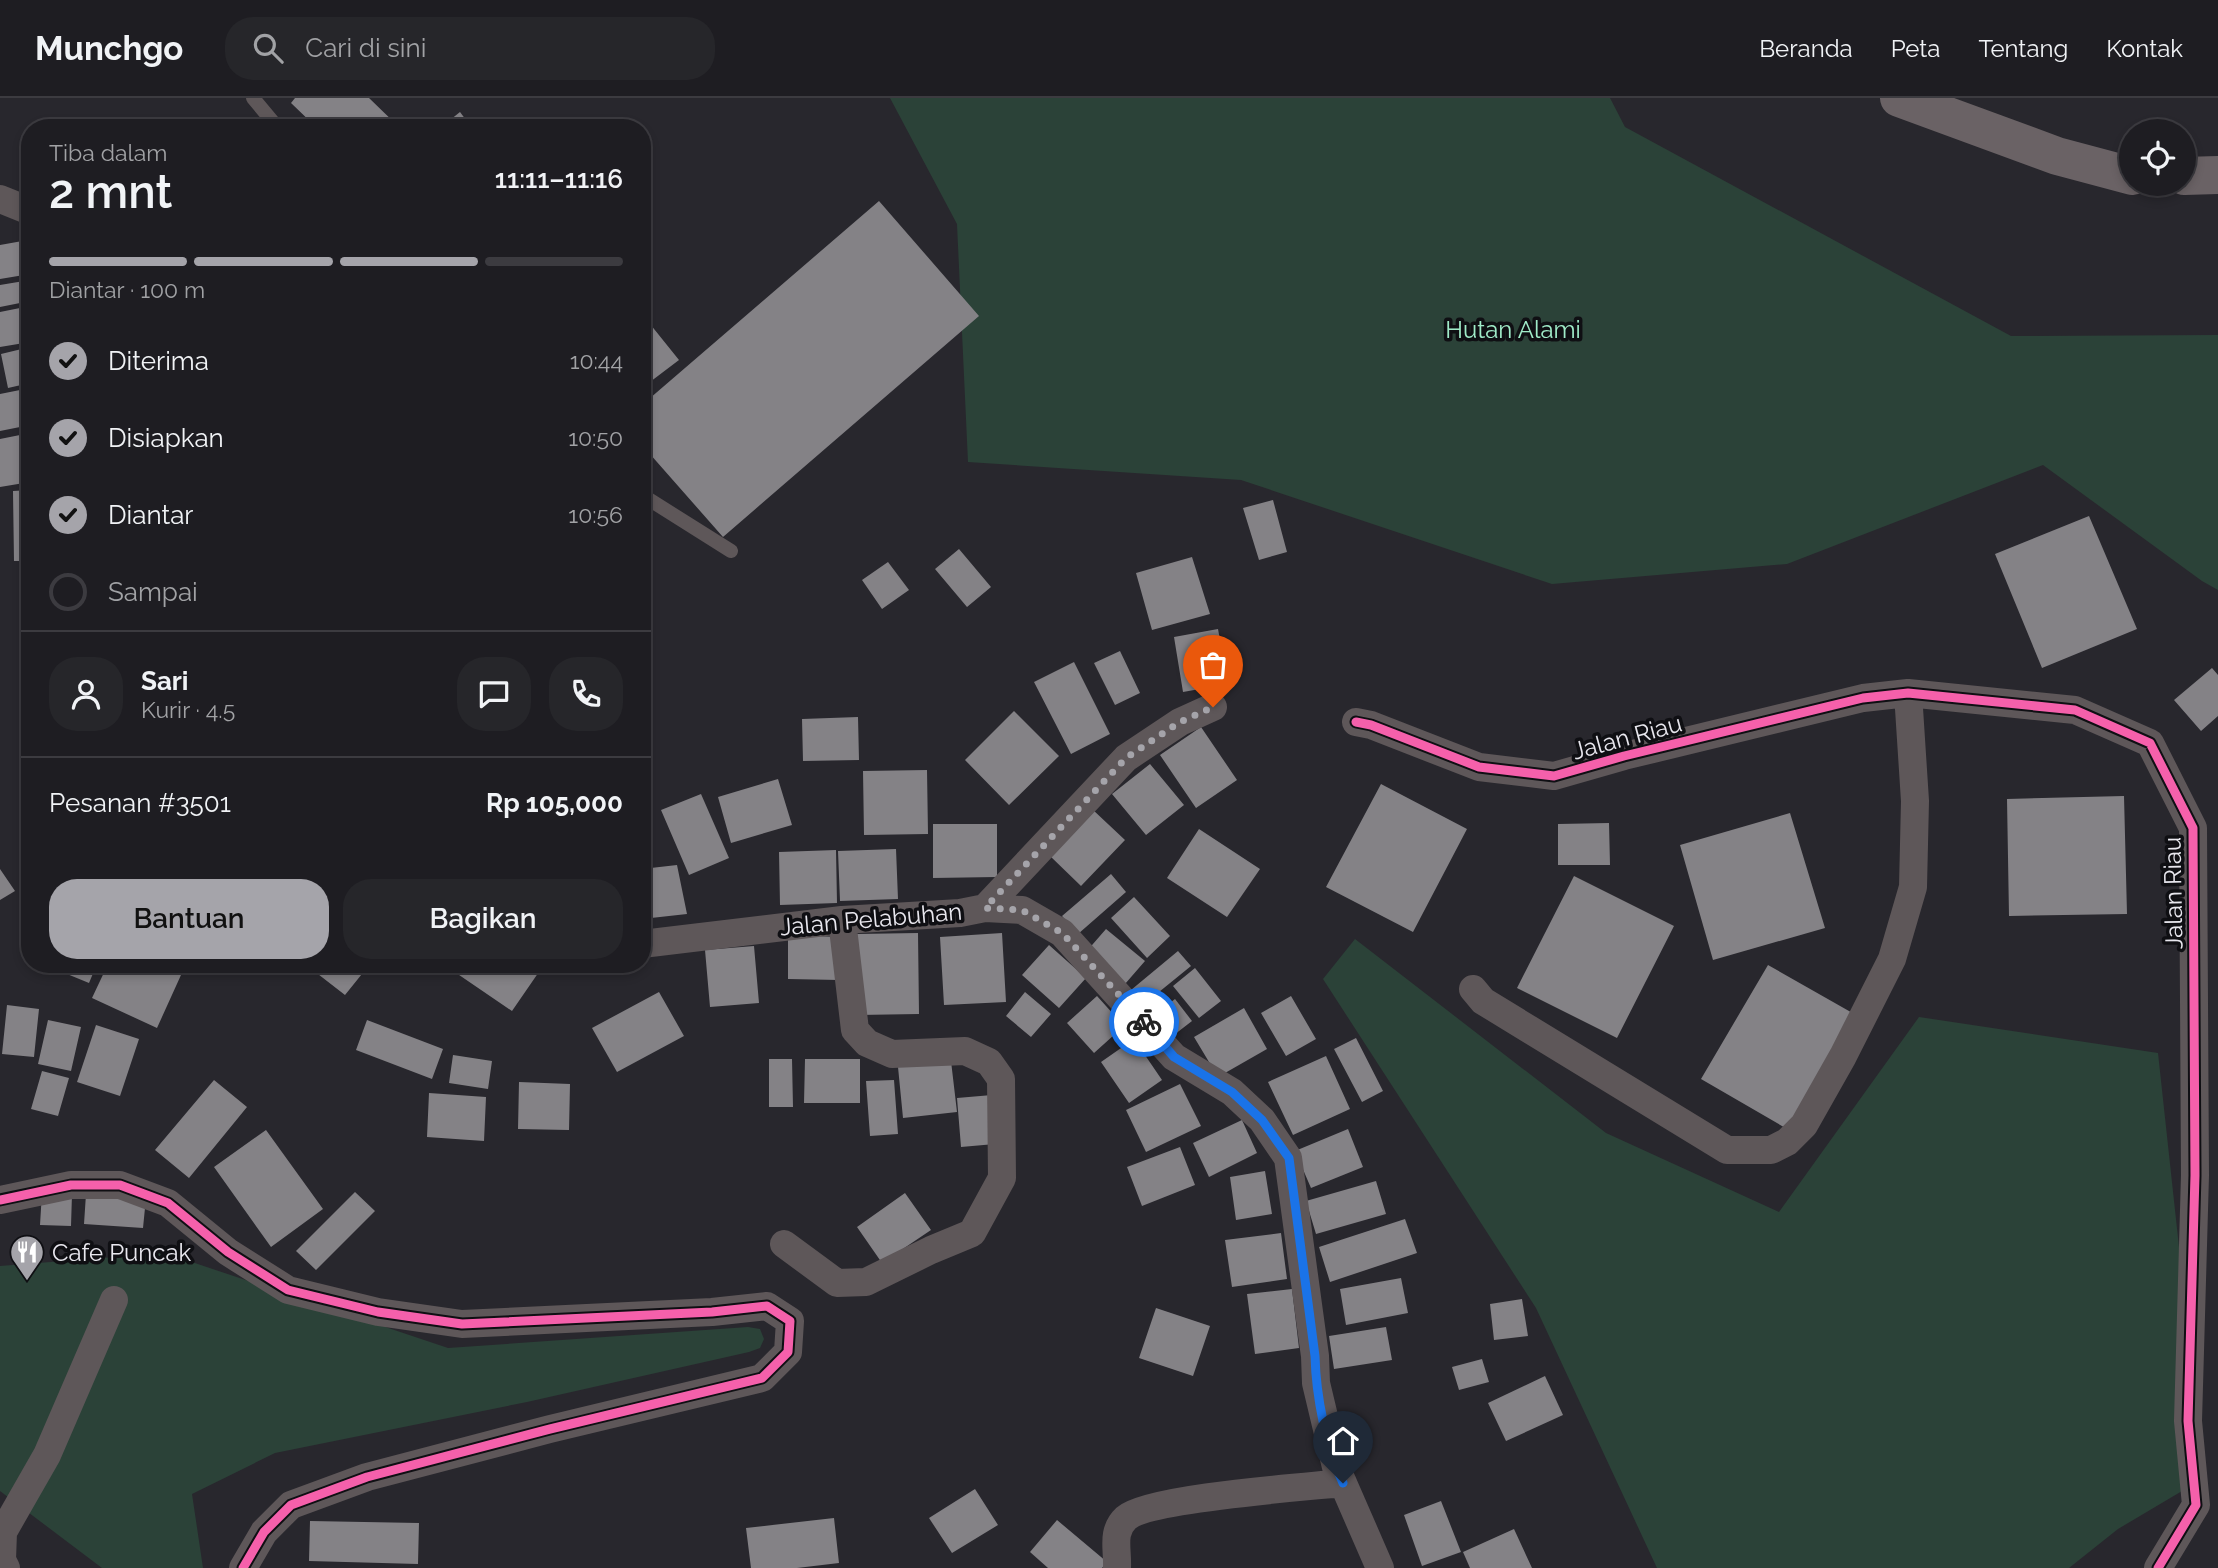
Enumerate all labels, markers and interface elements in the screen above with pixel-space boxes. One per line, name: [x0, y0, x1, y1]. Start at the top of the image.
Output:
search box: [225, 17, 715, 80]
text: Munchgo: [35, 29, 183, 68]
icon: search: [249, 29, 287, 67]
text: Cari di sini: [305, 33, 426, 63]
text: Beranda: [1759, 34, 1853, 63]
text: Peta: [1891, 34, 1940, 63]
text: Tentang: [1978, 34, 2068, 63]
text: Kontak: [2106, 34, 2183, 63]
map controls: [2119, 119, 2196, 196]
button: locate: [2119, 119, 2196, 196]
text: Tiba dalam: [49, 139, 167, 166]
text: 11:11–11:16: [495, 164, 623, 194]
text: 2 mnt: [49, 165, 172, 219]
text: Diantar · 100 m: [49, 276, 205, 303]
park label: Hutan Alami: [1445, 315, 1581, 344]
icon: check: [49, 342, 87, 380]
text: Diterima: [108, 346, 209, 376]
text: 10:44: [570, 347, 623, 374]
icon: check: [49, 419, 87, 457]
text: Disiapkan: [108, 423, 224, 453]
text: 10:50: [568, 424, 623, 451]
icon: check: [49, 496, 87, 534]
text: Diantar: [108, 500, 193, 530]
text: 10:56: [568, 501, 623, 528]
text: Sampai: [108, 577, 198, 607]
pin: [1183, 635, 1243, 707]
icon: bag: [1194, 646, 1232, 684]
button: person: [49, 657, 123, 731]
button: chat: [457, 657, 531, 731]
button: phone: [549, 657, 623, 731]
text: Sari: [141, 666, 189, 696]
text: Kurir · 4.5: [141, 696, 235, 723]
street label: Jalan Riau: [1569, 708, 1685, 766]
text: Pesanan #3501: [49, 788, 231, 818]
text: Rp 105,000: [486, 788, 623, 818]
street label: Jalan Riau: [2158, 837, 2188, 949]
button: Bantuan: [49, 879, 329, 959]
button: Bagikan: [343, 879, 623, 959]
street label: Jalan Pelabuhan: [779, 897, 963, 941]
courier: [1109, 987, 1179, 1057]
icon: bike: [1125, 1003, 1163, 1041]
restaurant icon: Cafe Puncak: [8, 1233, 46, 1282]
place label: Cafe Puncak: [52, 1238, 192, 1267]
pin: [1313, 1411, 1373, 1483]
icon: home: [1324, 1422, 1362, 1460]

